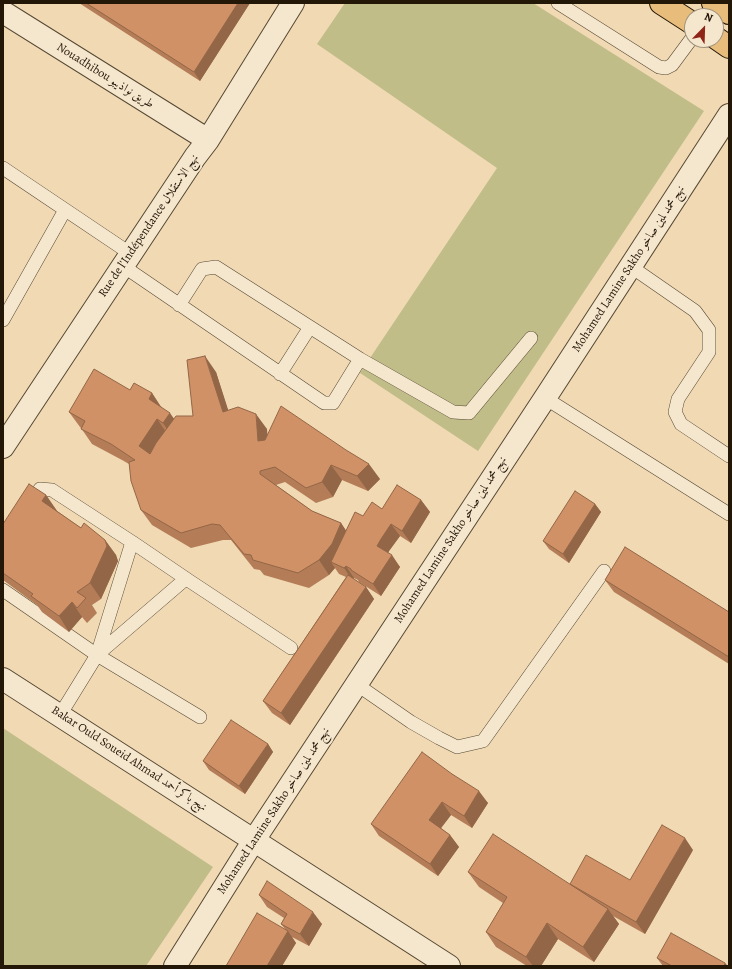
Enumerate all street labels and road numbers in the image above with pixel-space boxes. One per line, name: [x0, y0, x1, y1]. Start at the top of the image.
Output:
street label: Nouadhibou طريق نواذيبو: [54, 40, 156, 112]
street label: Rue de l'Indépendance نهج الاستقلال: [96, 152, 202, 300]
street label: Mohamed Lamine Sakho نهج محمد لمين صاخو: [570, 183, 688, 355]
street label: Mohamed Lamine Sakho نهج محمد لمين صاخو: [392, 454, 510, 626]
street label: Bakar Ould Soueid Ahmad نهج باكر أحمد: [49, 703, 209, 815]
street label: Mohamed Lamine Sakho نهج محمد لمين صاخو: [215, 725, 333, 897]

